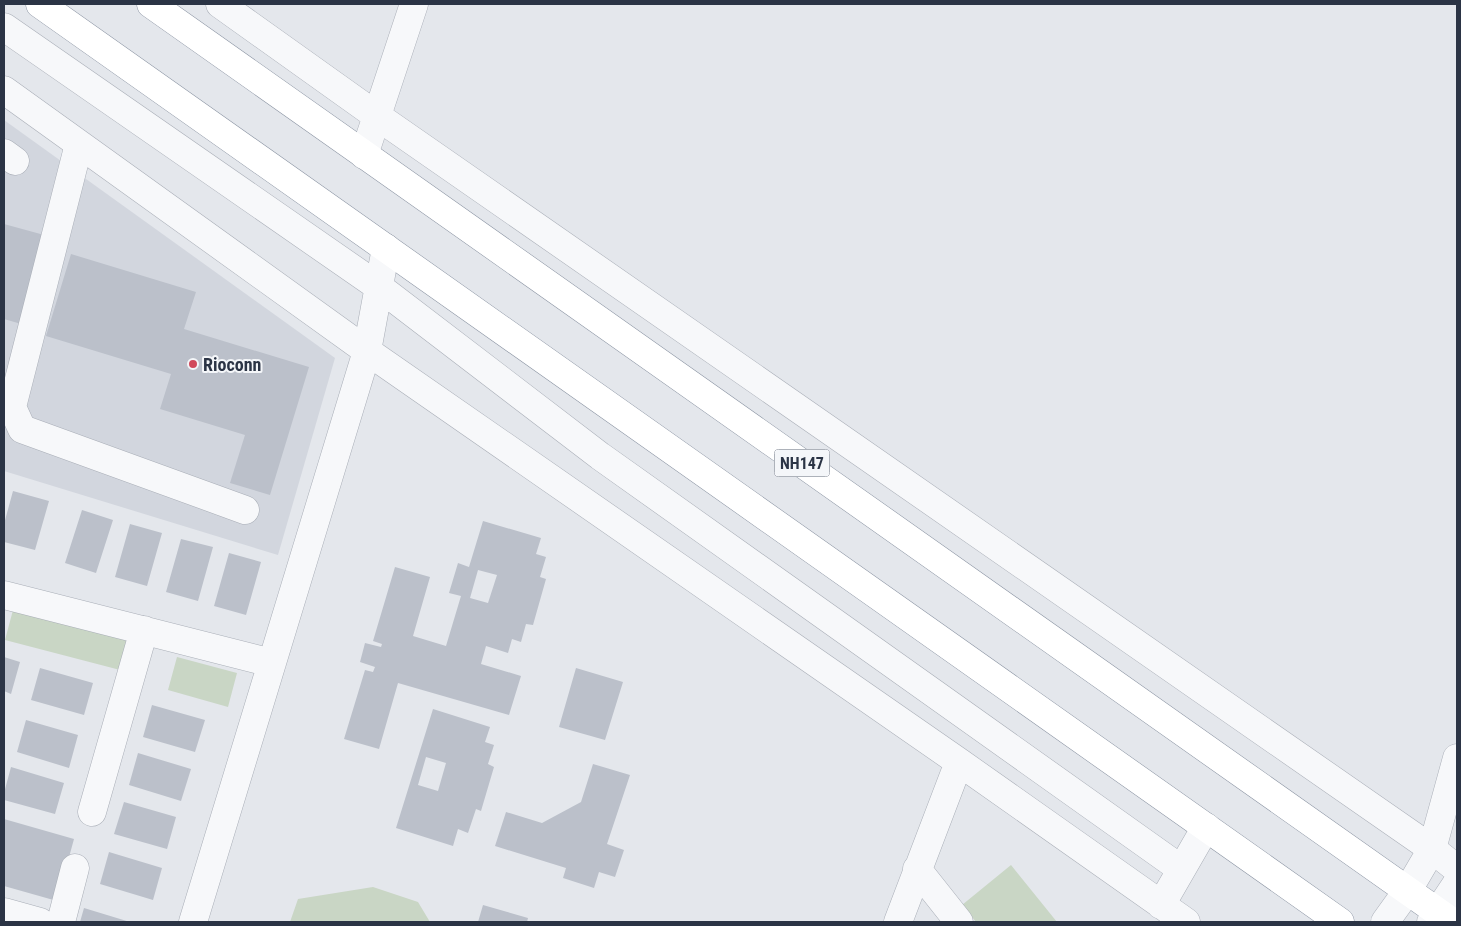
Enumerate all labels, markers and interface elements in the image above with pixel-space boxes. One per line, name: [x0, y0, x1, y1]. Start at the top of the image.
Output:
place label: Rioconn: [203, 354, 261, 375]
marker: Rioconn: [187, 358, 199, 370]
road number: NH147: [774, 449, 830, 476]

